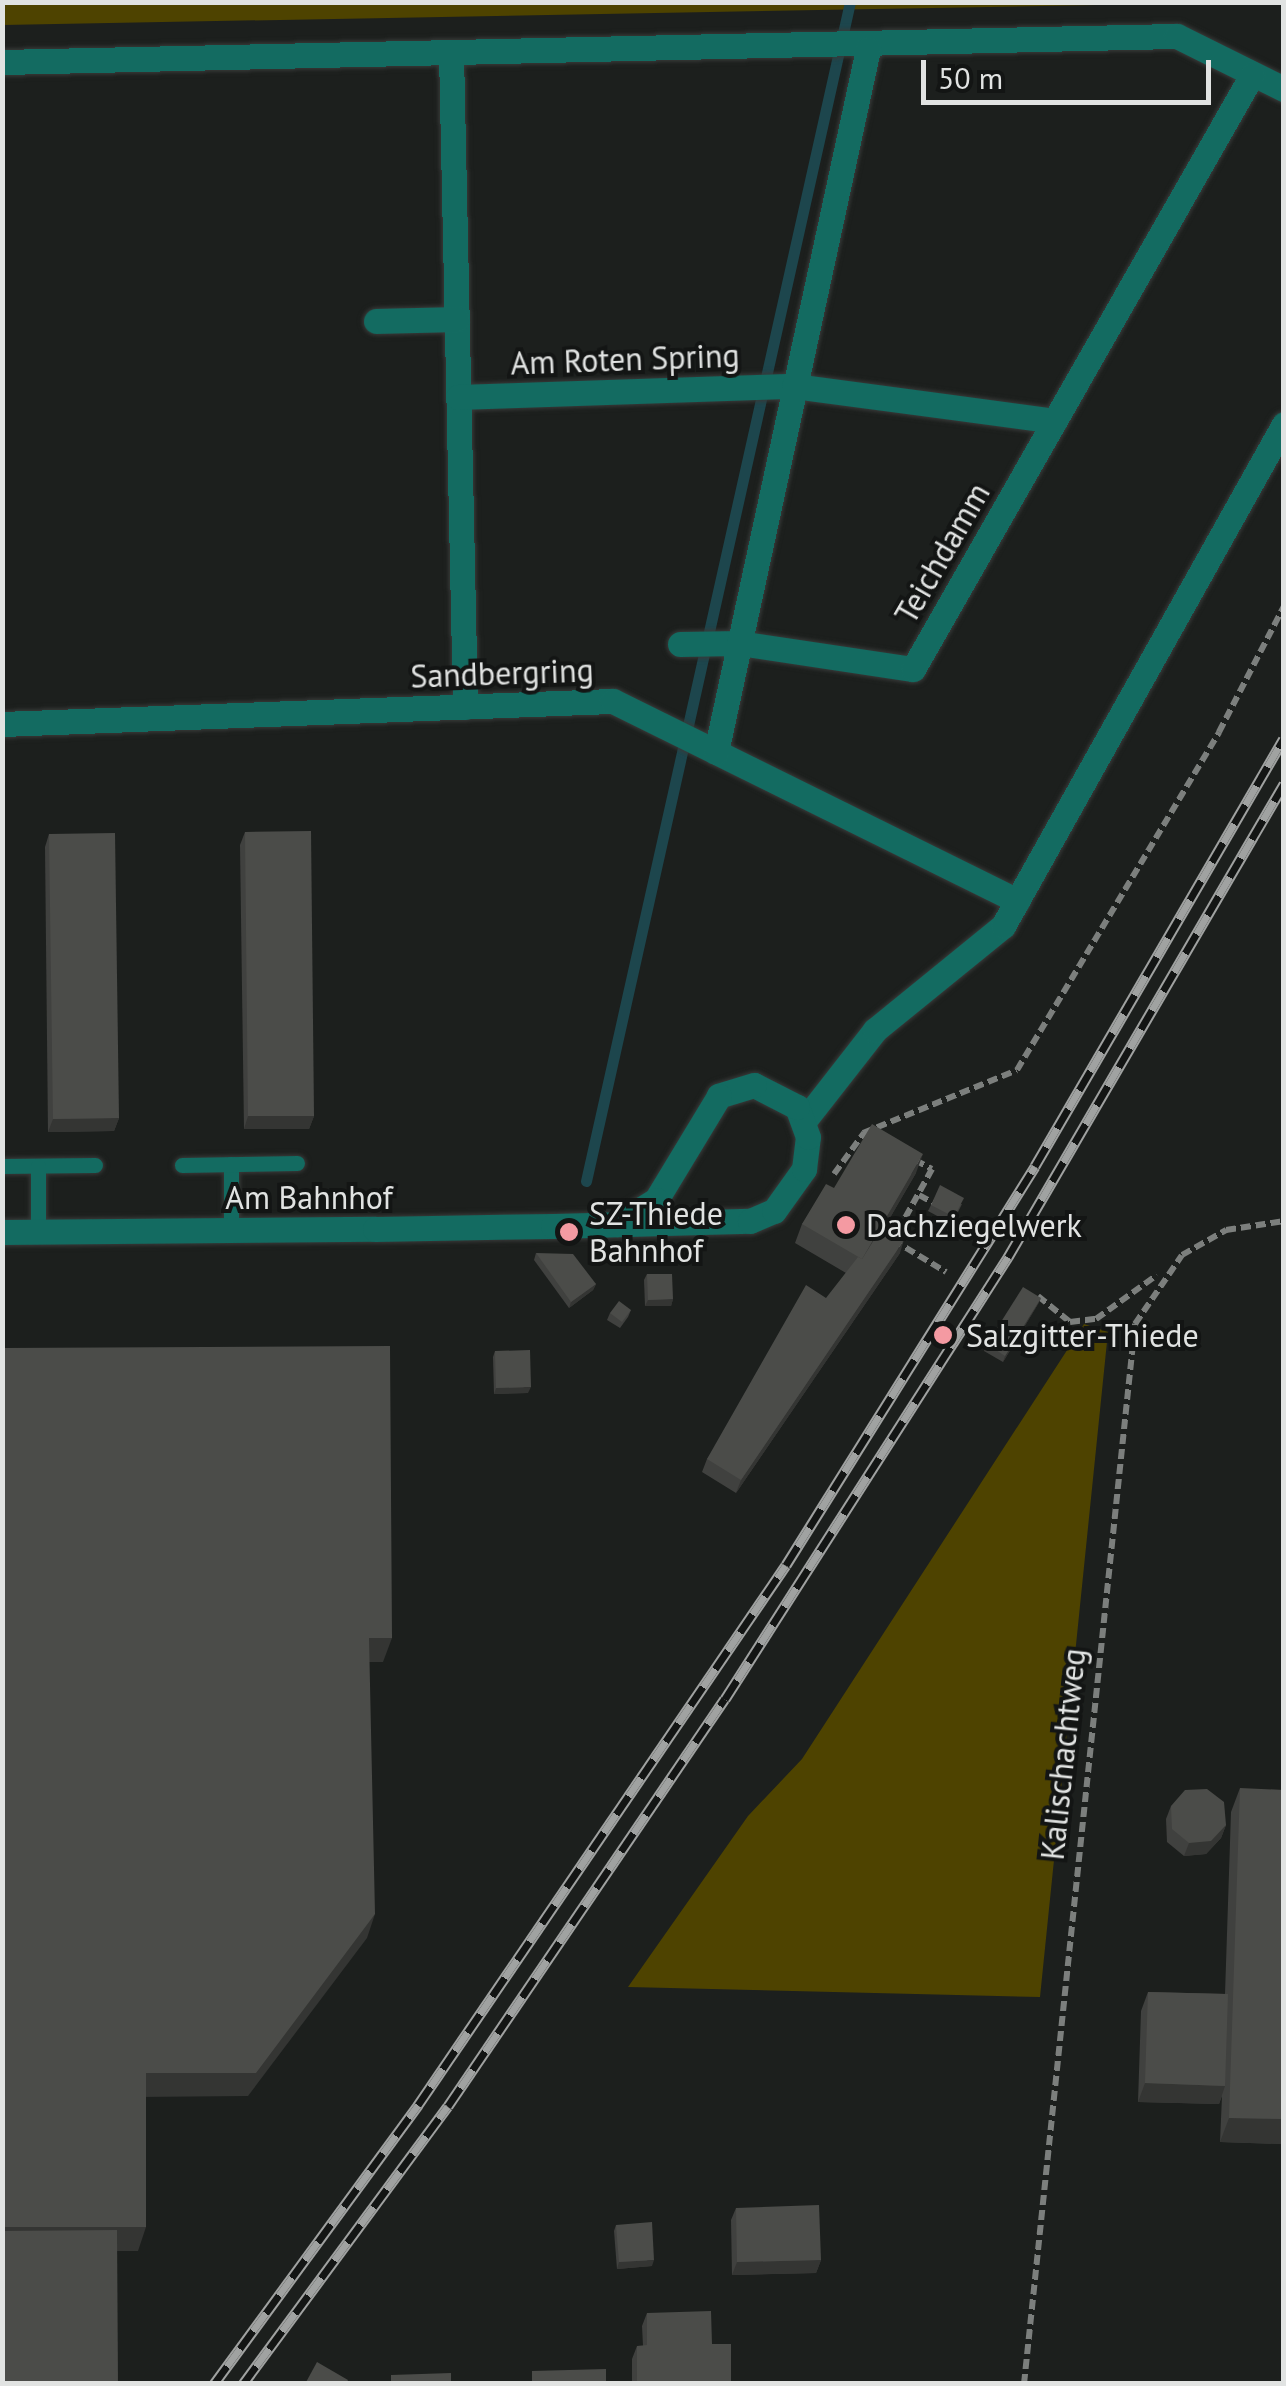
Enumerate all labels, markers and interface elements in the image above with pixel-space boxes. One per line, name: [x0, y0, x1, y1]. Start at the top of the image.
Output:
scale bar: [926, 40, 1216, 102]
text: 50 m: [938, 58, 1003, 97]
street label: Am Roten Spring: [510, 336, 740, 382]
street label: Teichdamm: [887, 476, 997, 630]
street label: Sandbergring: [410, 651, 594, 695]
street label: Am Bahnhof: [225, 1178, 393, 1216]
place label: SZ-Thiede Bahnhof: [589, 1195, 723, 1270]
place label: Dachziegelwerk: [866, 1206, 1082, 1244]
marker: Dachziegelwerk: [835, 1214, 857, 1236]
marker: SZ-Thiede Bahnhof: [558, 1221, 580, 1243]
place label: Salzgitter-Thiede: [966, 1316, 1199, 1354]
marker: Salzgitter-Thiede: [930, 1322, 956, 1348]
street label: Kalischachtweg: [1033, 1646, 1093, 1862]

